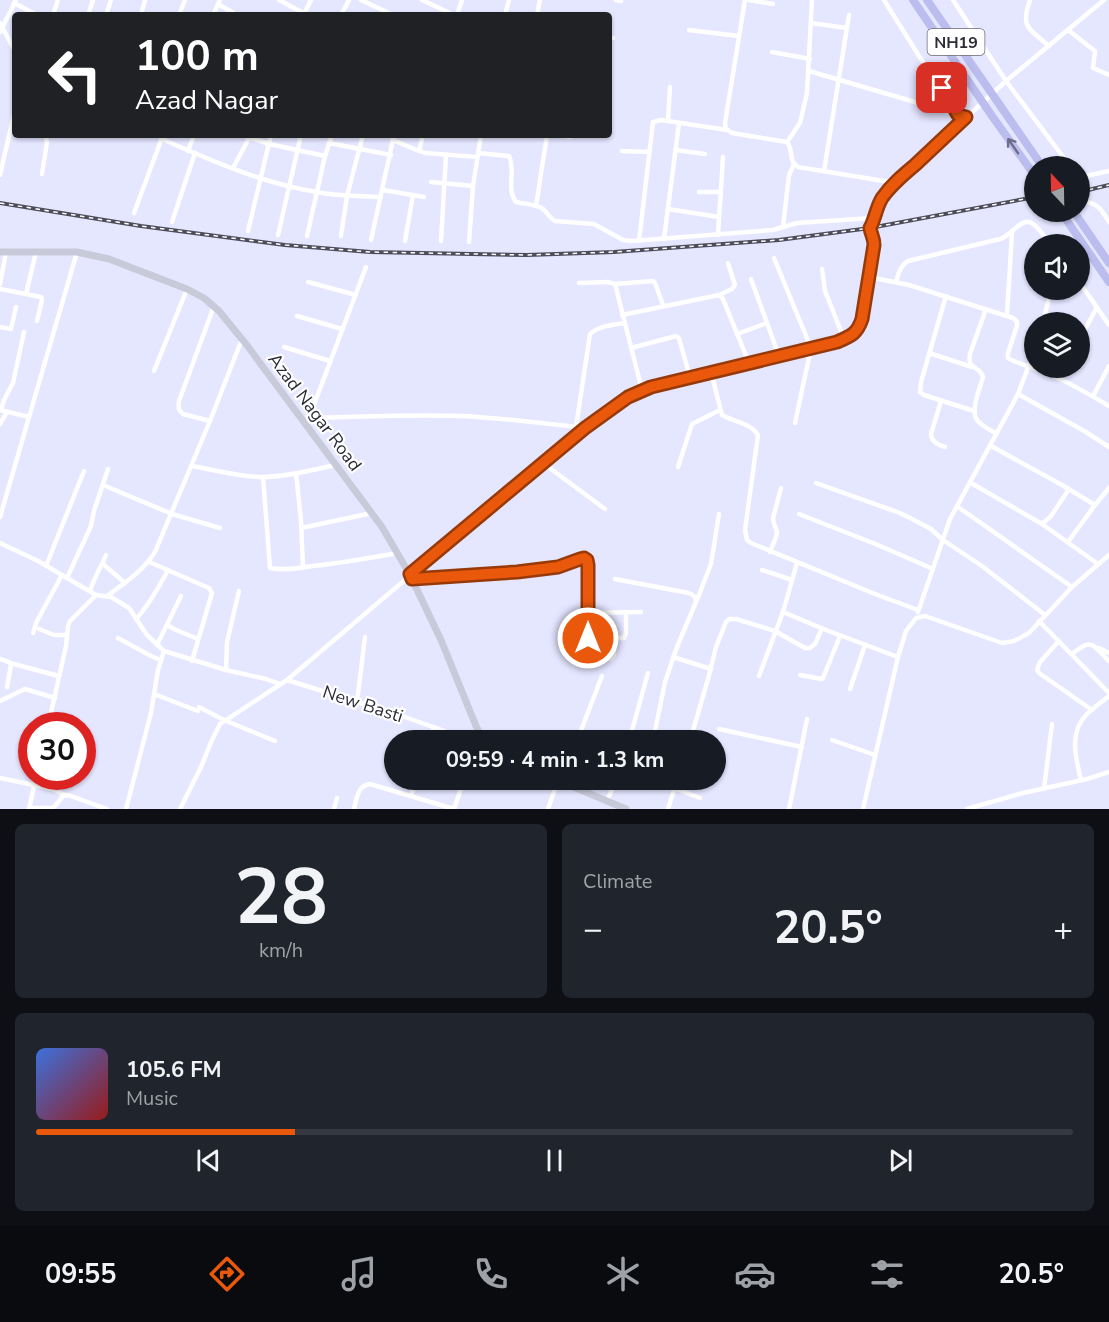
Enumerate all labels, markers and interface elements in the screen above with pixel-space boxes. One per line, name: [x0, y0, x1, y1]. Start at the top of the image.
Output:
text: 100 m: [135, 28, 259, 85]
road number: NH19: [928, 29, 984, 55]
icon: left: [36, 36, 114, 114]
pin: [916, 62, 967, 113]
icon: arrive: [925, 71, 958, 104]
text: Azad Nagar: [135, 82, 278, 119]
one-way arrow: [1007, 138, 1019, 154]
north arrow: [1024, 156, 1090, 222]
map controls: [1024, 156, 1090, 378]
button: sound: [1024, 234, 1090, 300]
button: layers: [1024, 312, 1090, 378]
street label: Azad Nagar Road: [263, 348, 367, 476]
position arrow: [556, 606, 620, 670]
street label: New Basti: [320, 680, 406, 728]
speed limit sign: 30: [18, 712, 96, 790]
text: 09:59 · 4 min · 1.3 km: [446, 745, 664, 775]
text: 28: [234, 844, 328, 951]
text: Climate: [583, 868, 652, 895]
text: 20.5°: [773, 898, 883, 959]
text: −: [583, 907, 603, 952]
text: +: [1053, 907, 1073, 952]
text: km/h: [259, 937, 303, 964]
text: 105.6 FM: [126, 1055, 222, 1085]
text: Music: [126, 1085, 178, 1112]
icon: previous: [192, 1144, 225, 1177]
icon: pause: [538, 1144, 571, 1177]
icon: next: [884, 1144, 917, 1177]
icon: directions: [206, 1253, 248, 1295]
icon: music: [338, 1253, 380, 1295]
icon: phone: [470, 1253, 512, 1295]
icon: climate: [602, 1253, 644, 1295]
icon: car: [734, 1253, 776, 1295]
icon: filters: [866, 1253, 908, 1295]
text: 09:55: [45, 1256, 116, 1293]
text: 20.5°: [998, 1256, 1064, 1293]

